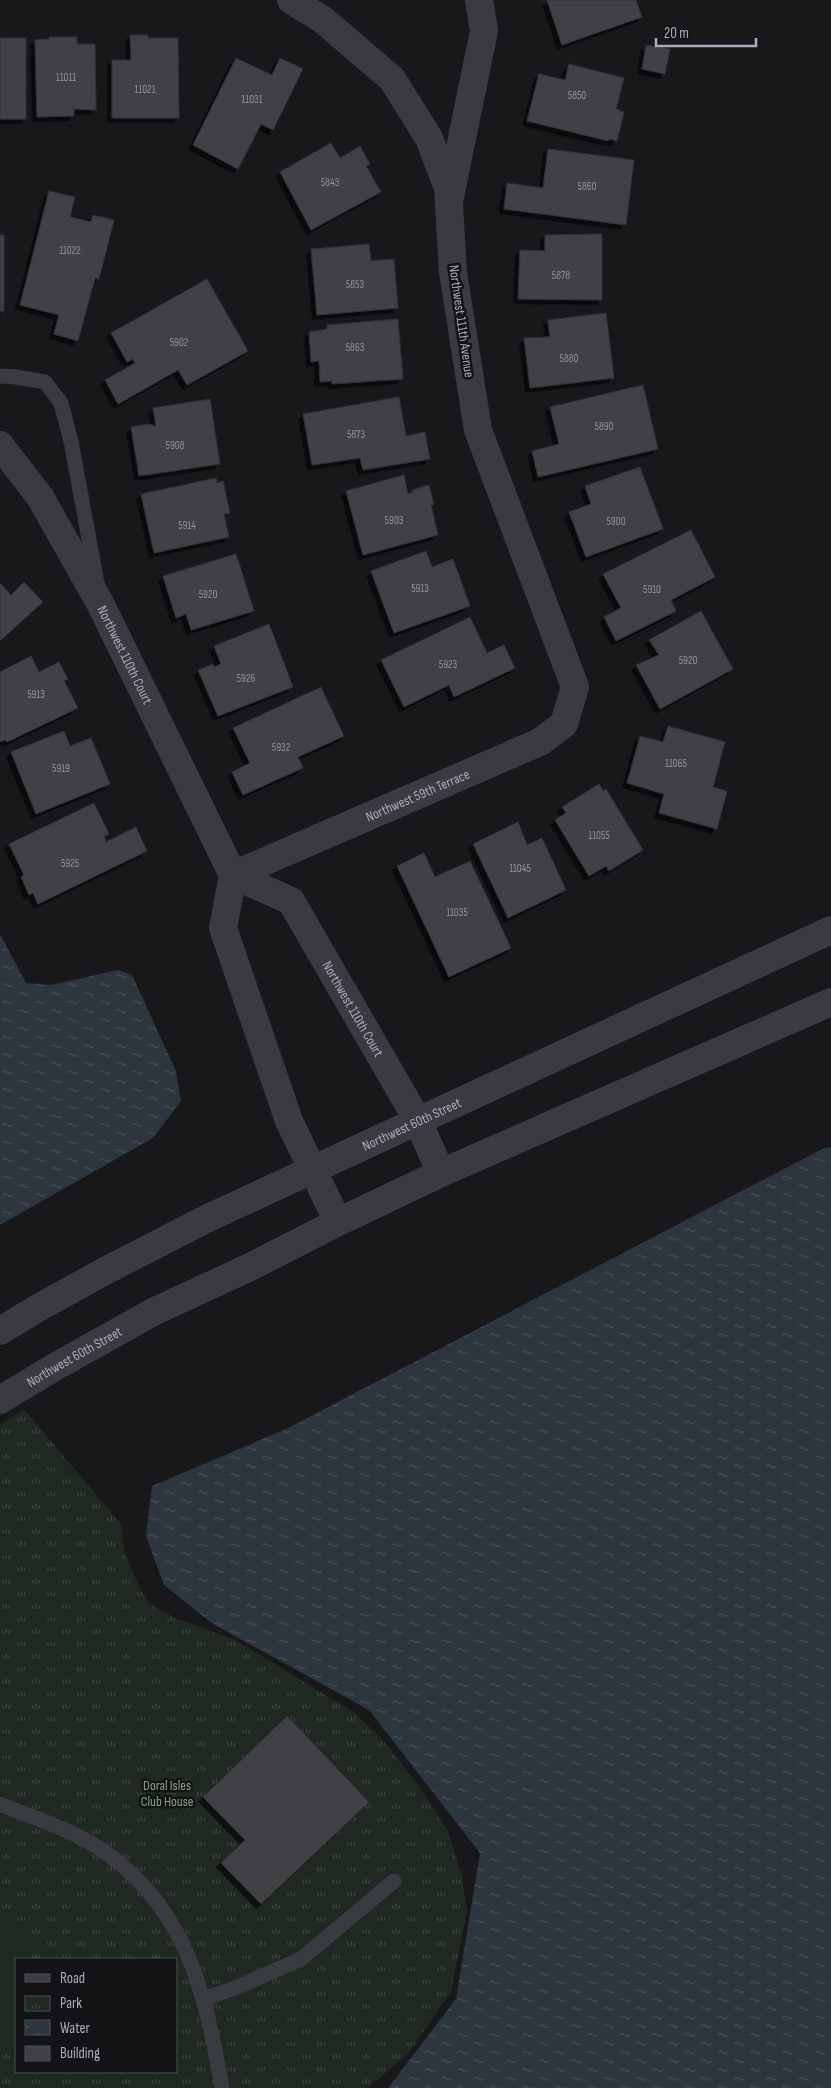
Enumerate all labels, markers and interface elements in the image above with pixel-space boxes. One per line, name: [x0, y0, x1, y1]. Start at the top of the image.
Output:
scale bar: [656, 15, 756, 47]
text: 20 m: [664, 24, 689, 43]
house number: 11011: [56, 71, 76, 84]
house number: 11021: [134, 83, 156, 96]
house number: 5850: [568, 89, 586, 102]
house number: 11031: [241, 93, 263, 106]
house number: 5843: [321, 176, 340, 189]
house number: 5860: [578, 180, 597, 193]
house number: 11022: [59, 244, 81, 257]
street label: Northwest 111th Avenue: [445, 264, 478, 379]
house number: 5878: [552, 269, 570, 282]
house number: 5853: [346, 278, 365, 291]
house number: 5902: [170, 336, 189, 349]
house number: 5863: [346, 341, 365, 354]
house number: 5880: [560, 352, 579, 365]
house number: 5890: [594, 420, 614, 433]
house number: 5873: [347, 428, 365, 441]
house number: 5908: [165, 439, 185, 452]
house number: 5903: [385, 514, 404, 527]
house number: 5900: [606, 515, 626, 528]
house number: 5914: [178, 519, 196, 532]
house number: 5913: [411, 582, 429, 595]
house number: 5910: [643, 583, 661, 596]
house number: 5920: [199, 588, 217, 601]
street label: Northwest 110th Court: [94, 603, 156, 707]
house number: 5920: [679, 654, 697, 667]
house number: 5923: [439, 658, 458, 671]
house number: 5926: [237, 672, 255, 685]
house number: 5913: [27, 688, 45, 701]
house number: 5932: [272, 741, 291, 754]
house number: 11065: [665, 757, 687, 770]
house number: 5919: [52, 762, 70, 775]
street label: Northwest 59th Terrace: [363, 766, 472, 826]
house number: 11055: [588, 829, 610, 842]
house number: 5925: [61, 857, 79, 870]
house number: 11045: [509, 862, 531, 875]
house number: 11035: [446, 906, 468, 919]
street label: Northwest 110th Court: [318, 958, 387, 1060]
street label: Northwest 60th Street: [360, 1094, 464, 1155]
street label: Northwest 60th Street: [24, 1323, 125, 1391]
park label: Doral Isles Club House: [141, 1777, 193, 1810]
legend: [15, 1958, 178, 2073]
text: Road: [60, 1969, 85, 1988]
text: Park: [60, 1994, 82, 2013]
text: Water: [60, 2019, 91, 2038]
text: Building: [60, 2044, 100, 2063]

